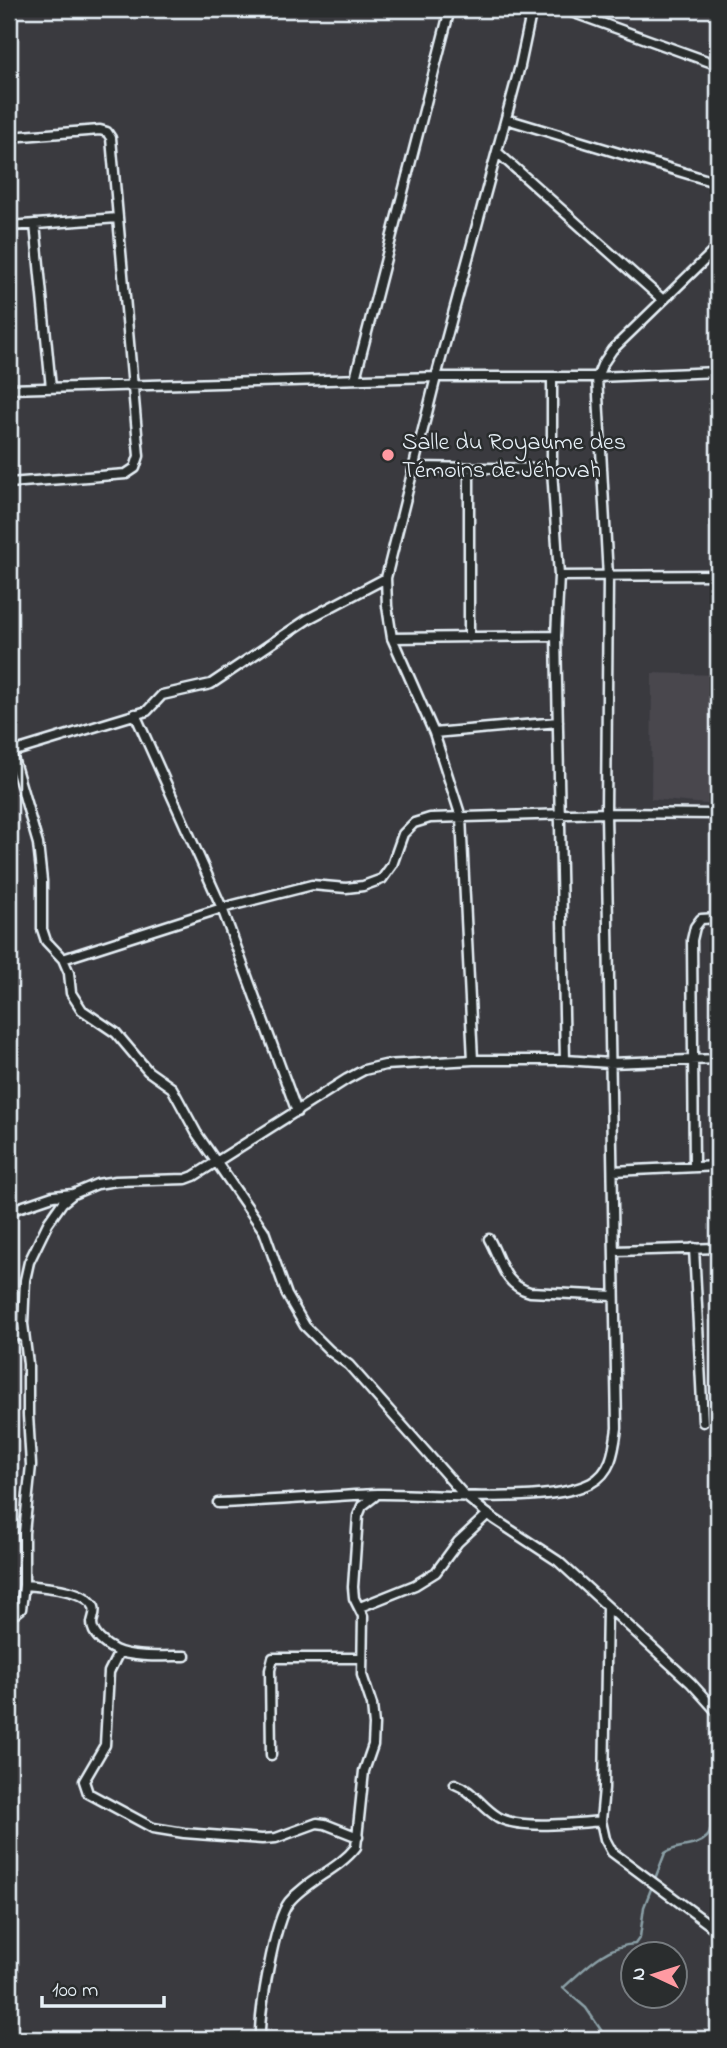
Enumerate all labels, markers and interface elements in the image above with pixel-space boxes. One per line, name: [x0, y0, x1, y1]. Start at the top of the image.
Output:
place label: Salle du Royaume des Témoins de Jéhovah: [402, 426, 626, 489]
marker: Salle du Royaume des Témoins de Jéhovah: [380, 447, 396, 463]
north arrow: [618, 1940, 688, 2010]
scale bar: [42, 1964, 164, 2008]
text: N: [626, 1966, 653, 1981]
text: 100 m: [52, 1976, 98, 2006]

